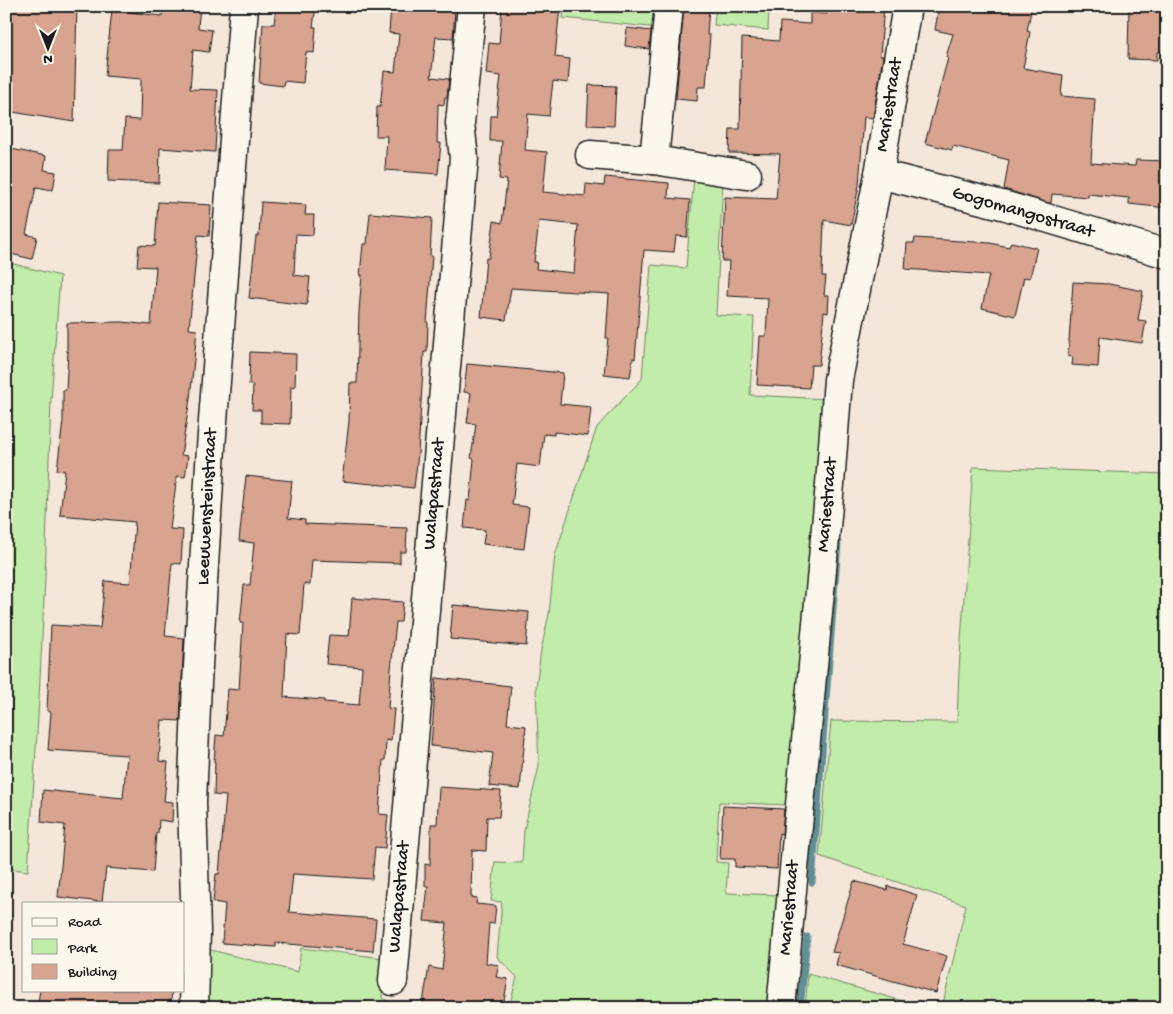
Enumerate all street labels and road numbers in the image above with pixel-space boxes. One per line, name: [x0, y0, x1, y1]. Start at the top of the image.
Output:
street label: Mariestraat: [871, 54, 909, 154]
street label: Gogomangostraat: [949, 182, 1099, 245]
street label: Leeuwensteinstraat: [192, 426, 224, 586]
street label: Walapastraat: [419, 435, 452, 551]
street label: Mariestraat: [812, 455, 844, 553]
street label: Walapastraat: [384, 838, 417, 954]
street label: Mariestraat: [774, 858, 806, 956]

